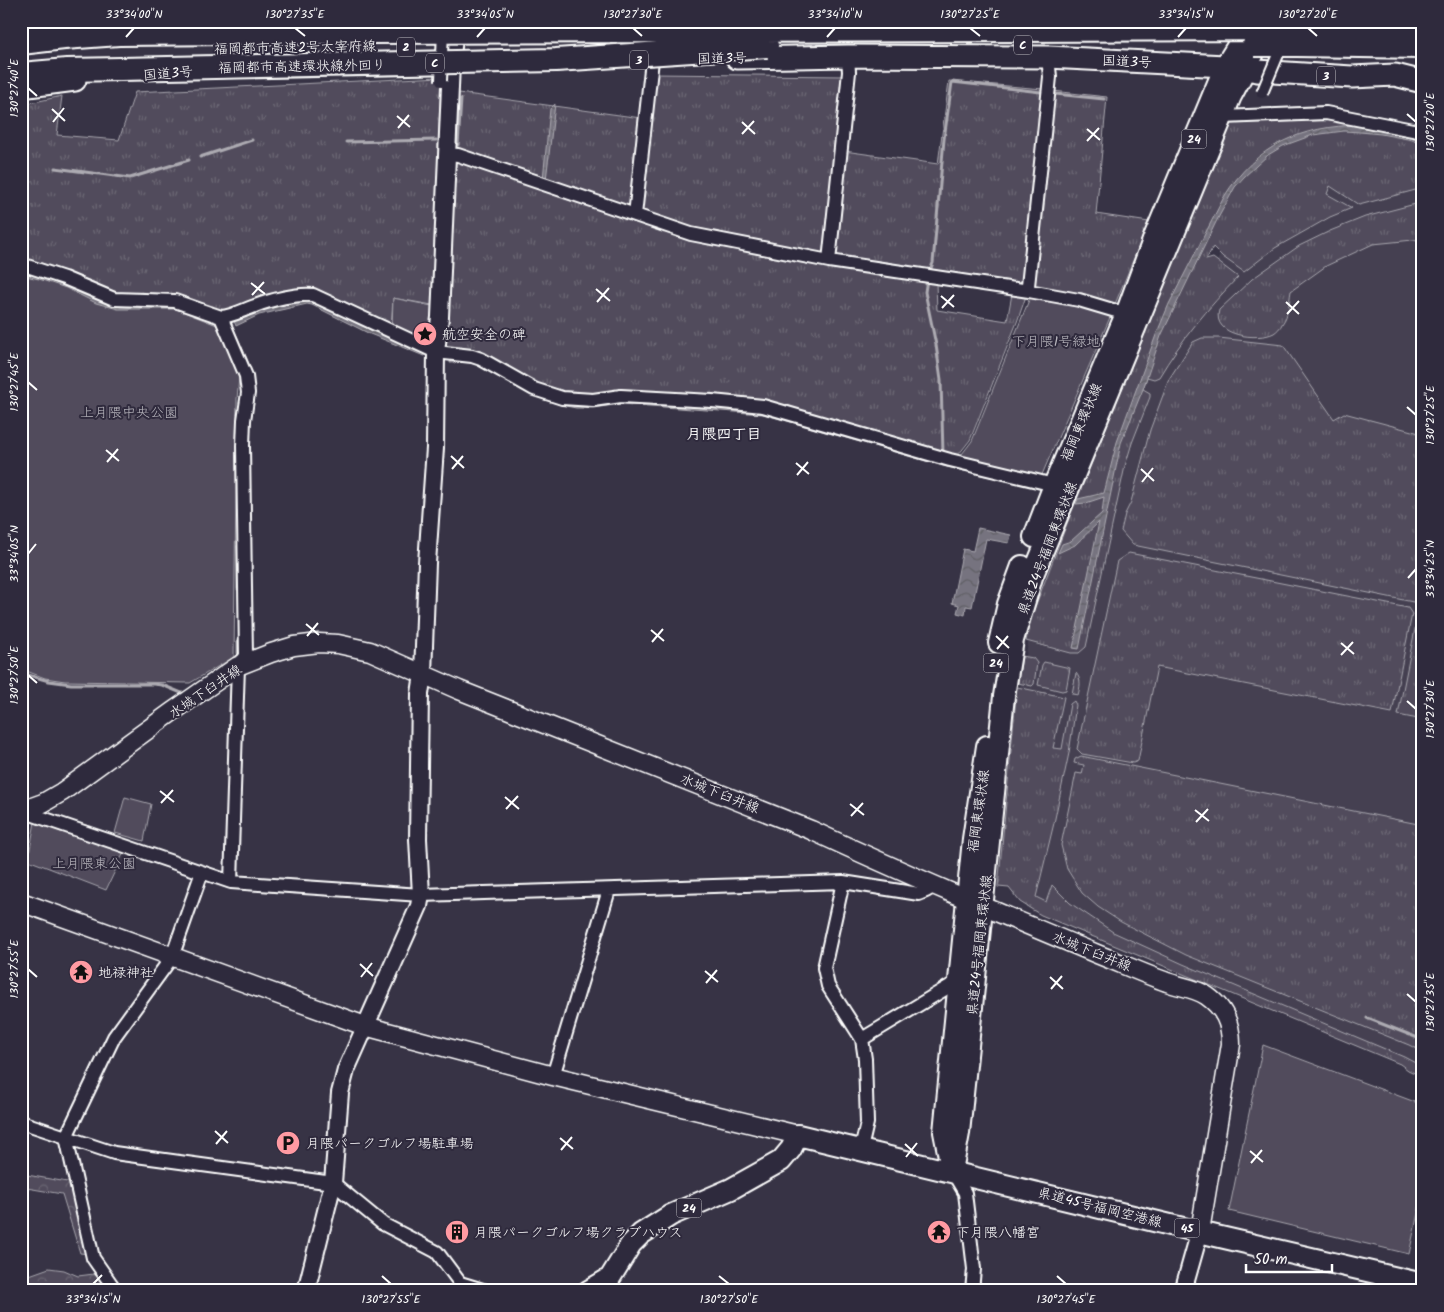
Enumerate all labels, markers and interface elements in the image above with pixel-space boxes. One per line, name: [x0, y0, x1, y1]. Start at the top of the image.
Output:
text: 33°34'00"N: [105, 5, 163, 24]
text: 130°27'35"E: [265, 5, 326, 24]
text: 33°34'05"N: [456, 5, 514, 24]
text: 130°27'30"E: [604, 5, 663, 24]
text: 33°34'10"N: [808, 5, 862, 24]
text: 130°27'25"E: [940, 5, 1001, 24]
text: 33°34'15"N: [1158, 5, 1214, 24]
text: 130°27'20"E: [1279, 5, 1338, 24]
street label: 福岡都市高速2号太宰府線: [214, 36, 376, 60]
road number: C: [1014, 36, 1032, 54]
road number: 2: [397, 38, 415, 56]
street label: 国道3号: [697, 48, 747, 70]
road number: 3: [630, 50, 648, 70]
street label: 国道3号: [1101, 50, 1152, 74]
road number: C: [426, 54, 444, 72]
street label: 福岡都市高速環状線外回り: [218, 55, 386, 79]
text: 130°27'40"E: [5, 58, 24, 117]
street label: 国道3号: [142, 61, 194, 87]
road number: 3: [1317, 66, 1335, 85]
text: 130°27'20"E: [1421, 92, 1440, 151]
road number: 24: [1182, 130, 1206, 148]
place icon: 航空安全の碑: [412, 321, 438, 347]
place label: 航空安全の碑: [442, 324, 526, 346]
park label: 下月隈1号緑地: [1012, 331, 1100, 353]
text: 130°27'45"E: [5, 352, 24, 411]
street label: 福岡東環状線: [1055, 379, 1108, 465]
text: 130°27'25"E: [1421, 384, 1440, 445]
park label: 上月隈中央公園: [80, 402, 178, 424]
district label: 月隈四丁目: [686, 423, 762, 447]
street label: 県道24号福岡東環状線: [1012, 478, 1084, 619]
text: 33°34'05"N: [5, 525, 24, 583]
text: 33°34'25"N: [1421, 540, 1440, 598]
text: 130°27'50"E: [5, 645, 24, 704]
road number: 24: [984, 654, 1008, 672]
street label: 水城下臼井線: [165, 659, 247, 724]
text: 130°27'30"E: [1421, 679, 1440, 738]
street label: 水城下臼井線: [677, 768, 763, 820]
street label: 福岡東環状線: [962, 768, 996, 854]
park label: 上月隈東公園: [52, 853, 136, 875]
street label: 県道24号福岡東環状線: [962, 873, 998, 1017]
street label: 水城下臼井線: [1049, 926, 1135, 978]
text: 130°27'55"E: [5, 939, 24, 998]
temple icon: 地禄神社: [68, 959, 94, 985]
place label: 地禄神社: [98, 962, 154, 984]
text: 130°27'35"E: [1421, 971, 1440, 1032]
parking icon: 月隈パークゴルフ場駐車場: [275, 1130, 301, 1156]
place label: 月隈パークゴルフ場駐車場: [306, 1133, 473, 1155]
street label: 県道45号福岡空港線: [1035, 1182, 1164, 1234]
road number: 24: [676, 1198, 702, 1218]
road number: 45: [1174, 1218, 1200, 1238]
building icon: 月隈パークゴルフ場クラブハウス: [444, 1219, 470, 1245]
temple icon: 下月隈八幡宮: [926, 1219, 952, 1245]
place label: 月隈パークゴルフ場クラブハウス: [474, 1222, 683, 1244]
place label: 下月隈八幡宮: [956, 1222, 1040, 1244]
scale bar: [1246, 1242, 1333, 1274]
text: 50 m: [1254, 1248, 1288, 1272]
text: 33°34'15"N: [65, 1290, 121, 1309]
text: 130°27'55"E: [362, 1290, 421, 1309]
text: 130°27'50"E: [700, 1290, 759, 1309]
text: 130°27'45"E: [1037, 1290, 1096, 1309]

